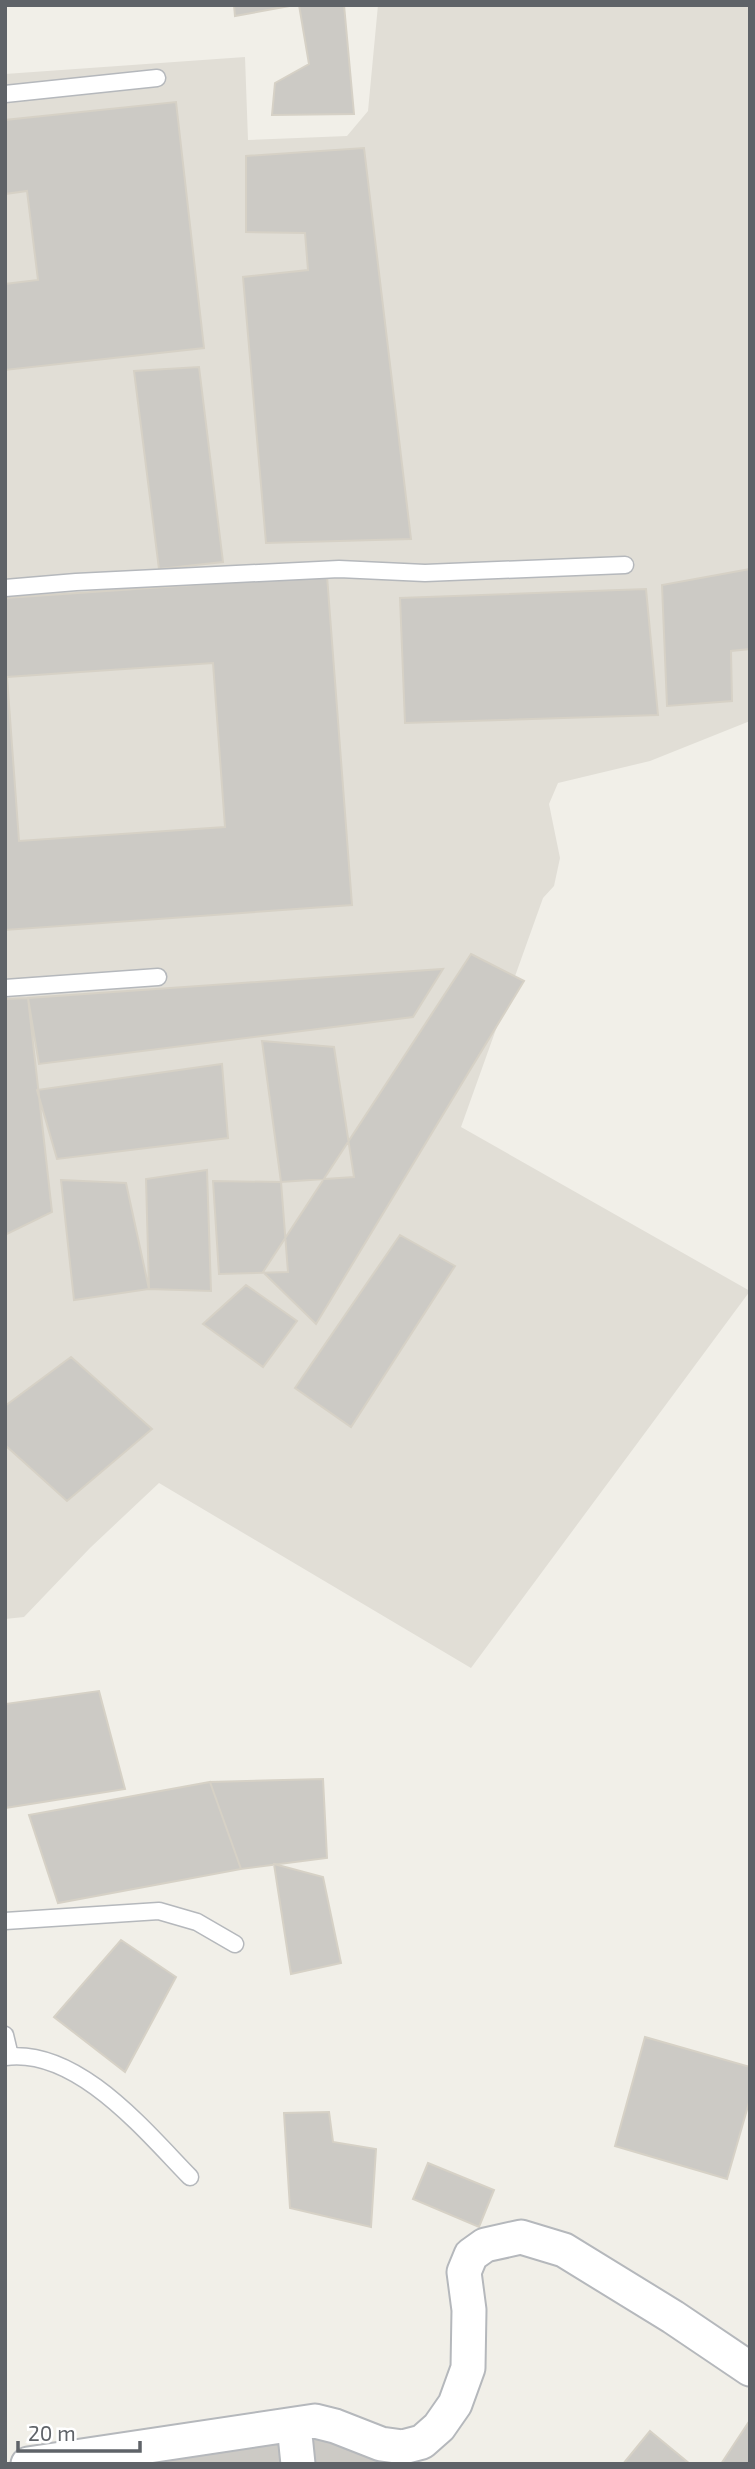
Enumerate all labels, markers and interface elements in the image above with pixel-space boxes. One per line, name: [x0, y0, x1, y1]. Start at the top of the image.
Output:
scale bar: [18, 2410, 140, 2454]
text: 20 m: [28, 2420, 76, 2445]

